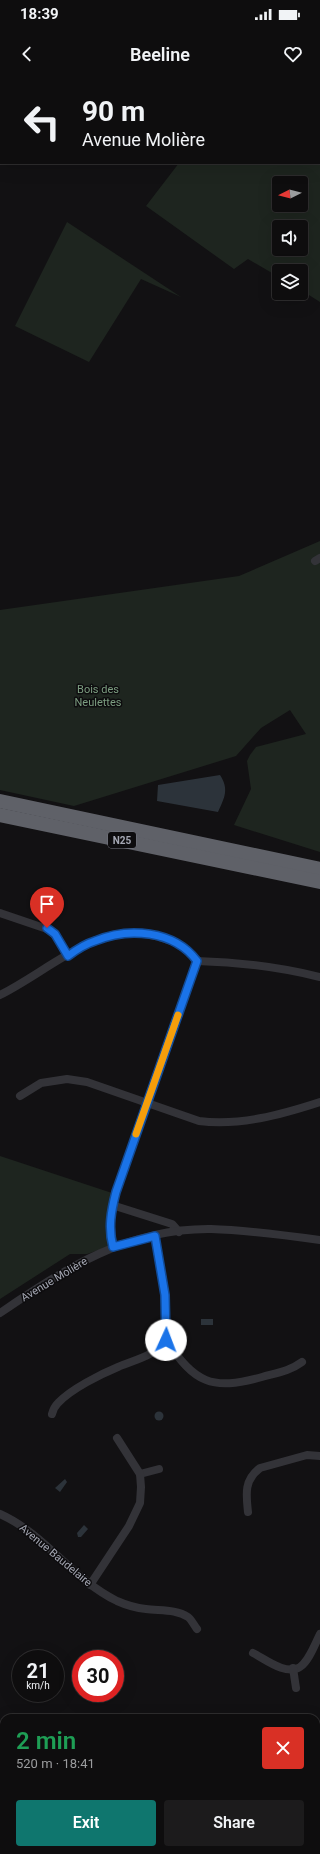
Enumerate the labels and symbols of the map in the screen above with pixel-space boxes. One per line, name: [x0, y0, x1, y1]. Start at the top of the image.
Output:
north arrow: [272, 176, 308, 212]
park label: Bois des Neulettes: [75, 683, 122, 709]
road number: N25: [108, 832, 136, 848]
pin: [30, 887, 64, 928]
street label: Avenue Molière: [19, 1254, 90, 1304]
position arrow: [145, 1319, 187, 1361]
street label: Avenue Baudelaire: [17, 1521, 95, 1590]
speed limit sign: 30: [72, 1650, 124, 1702]

